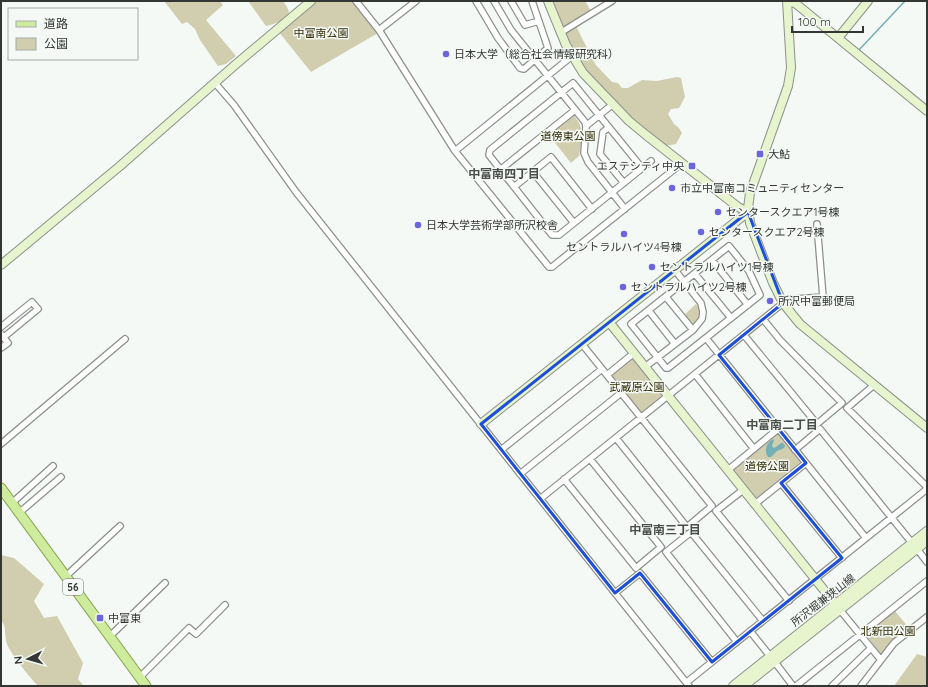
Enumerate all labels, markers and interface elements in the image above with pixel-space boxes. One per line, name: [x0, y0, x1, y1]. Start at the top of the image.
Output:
legend: [8, 8, 138, 60]
scale bar: [792, 8, 863, 34]
text: 100 m: [798, 14, 831, 29]
text: 道路: [44, 16, 68, 31]
park label: 中富南公園: [294, 26, 349, 40]
text: 公園: [44, 36, 68, 51]
place label: 日本大学（総合社会情報研究科）: [454, 47, 619, 61]
marker: 日本大学（総合社会情報研究科）: [441, 49, 451, 59]
park label: 道傍東公園: [541, 129, 596, 143]
place label: 大鮎: [768, 147, 790, 161]
marker: 大鮎: [755, 149, 765, 159]
place label: エステシティ中央: [597, 159, 685, 173]
marker: エステシティ中央: [687, 161, 697, 171]
district label: 中富南四丁目: [468, 166, 540, 181]
place label: 市立中富南コミュニティセンター: [680, 181, 844, 195]
marker: 市立中富南コミュニティセンター: [667, 183, 677, 193]
place label: センタースクエア1号棟: [726, 205, 840, 219]
marker: センタースクエア1号棟: [713, 207, 723, 217]
place label: 日本大学芸術学部所沢校舎: [426, 218, 558, 232]
marker: 日本大学芸術学部所沢校舎: [413, 220, 423, 230]
place label: センタースクエア2号棟: [709, 225, 825, 239]
marker: センタースクエア2号棟: [696, 227, 706, 237]
marker: セントラルハイツ4号棟: [619, 229, 629, 239]
place label: セントラルハイツ4号棟: [566, 240, 682, 254]
place label: セントラルハイツ1号棟: [660, 260, 774, 274]
marker: セントラルハイツ1号棟: [647, 262, 657, 272]
place label: セントラルハイツ2号棟: [631, 280, 747, 294]
marker: セントラルハイツ2号棟: [618, 282, 628, 292]
place label: 所沢中富郵便局: [778, 294, 855, 308]
marker: 所沢中富郵便局: [765, 296, 775, 306]
park label: 武蔵原公園: [610, 380, 665, 394]
district label: 中富南二丁目: [746, 417, 818, 432]
park label: 道傍公園: [745, 459, 789, 473]
district label: 中富南三丁目: [629, 522, 701, 537]
street label: 所沢堀兼狭山線: [788, 571, 858, 629]
road number: 56: [63, 579, 83, 595]
place label: 中富東: [108, 611, 141, 625]
marker: 中富東: [95, 613, 105, 623]
park label: 北新田公園: [861, 624, 916, 638]
north arrow: [8, 639, 48, 679]
text: N: [11, 655, 25, 665]

